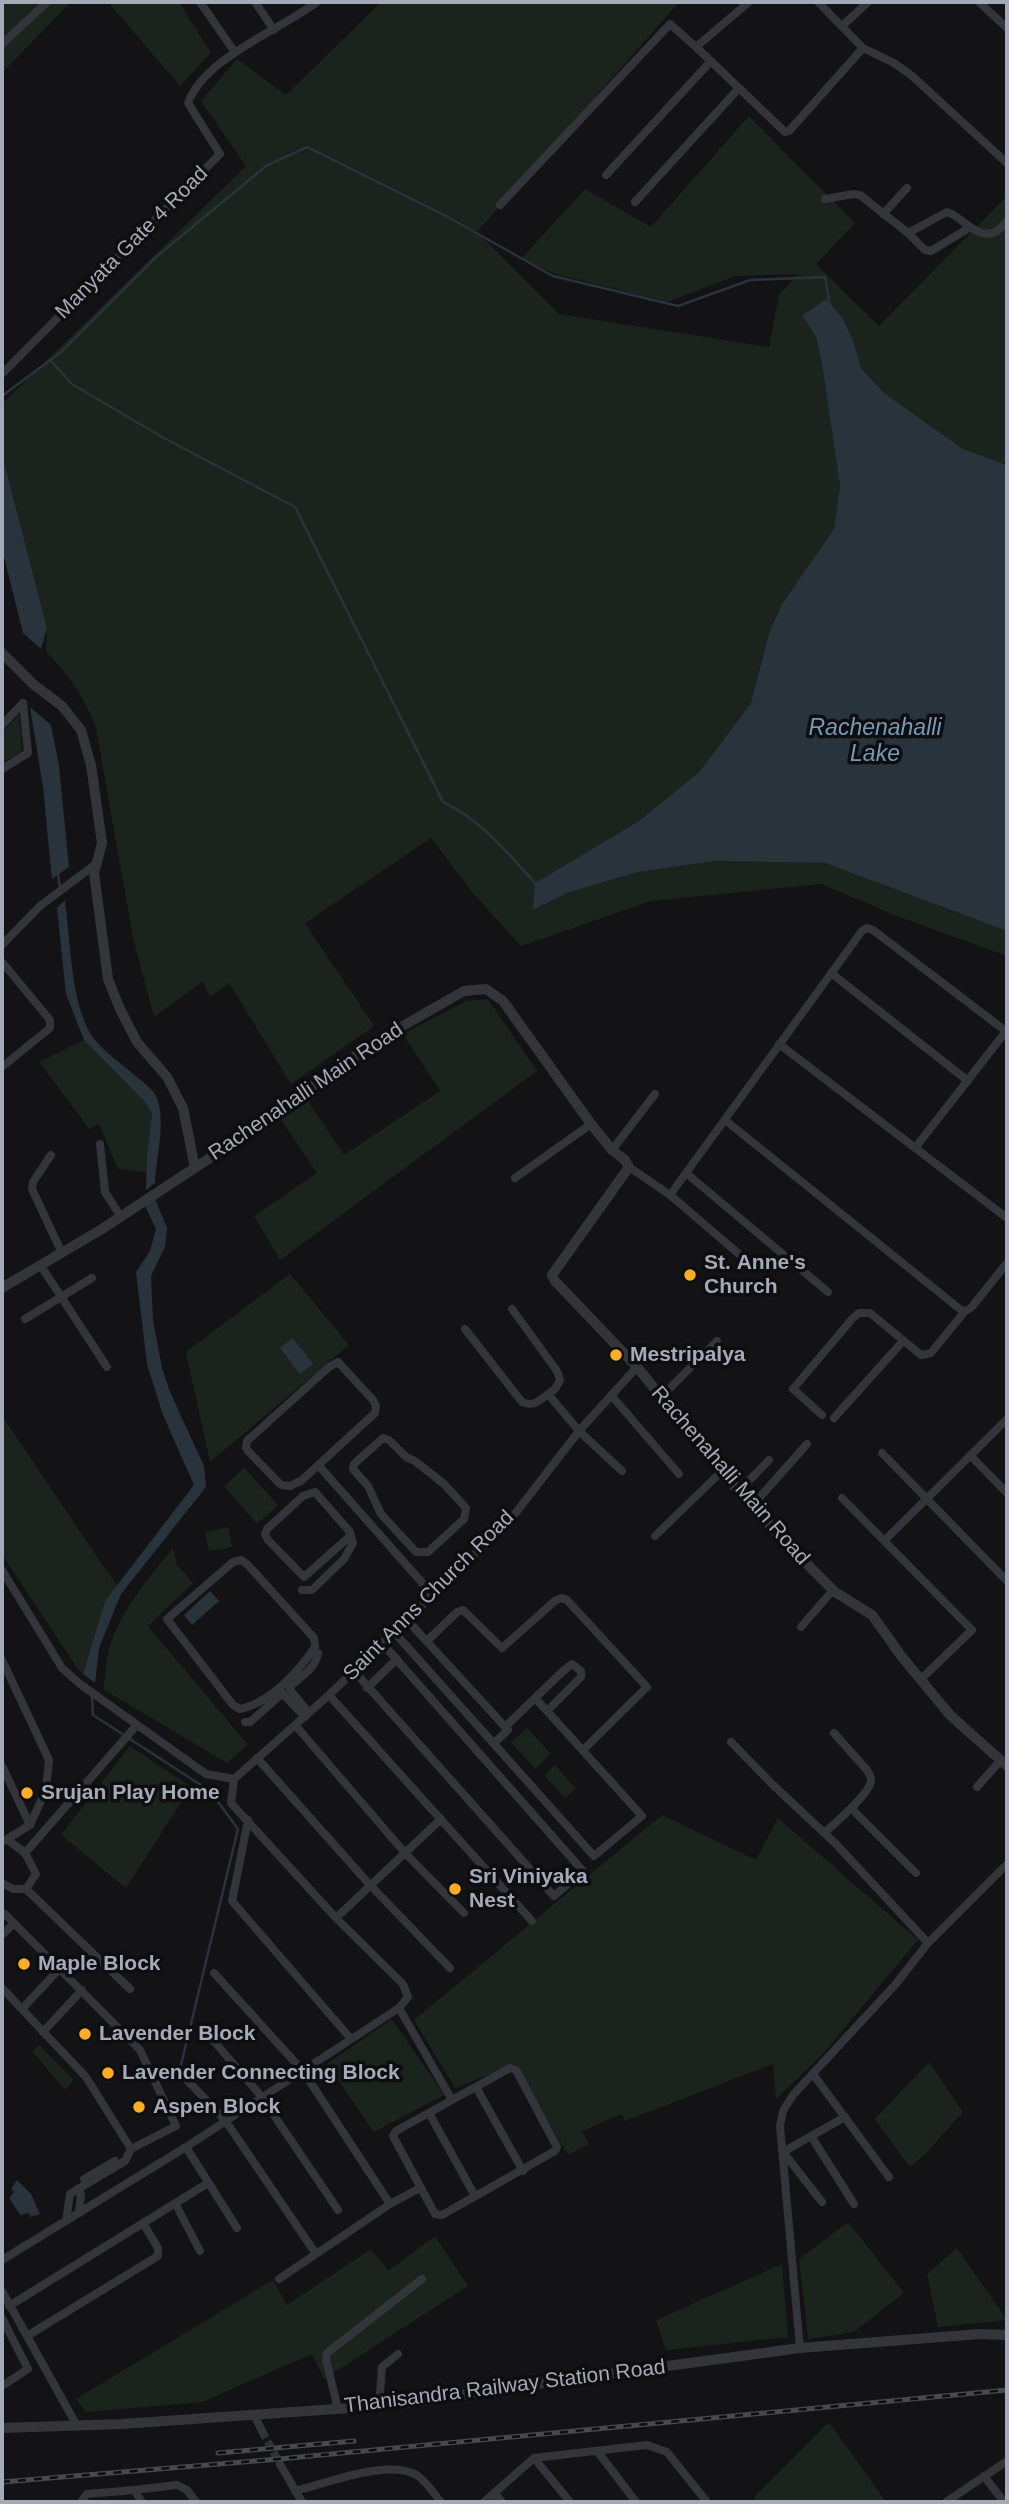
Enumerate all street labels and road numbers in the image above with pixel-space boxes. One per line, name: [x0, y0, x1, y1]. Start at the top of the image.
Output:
street label: Manyata Gate 4 Road: [50, 161, 214, 325]
street label: Rachenahalli Main Road: [204, 1018, 408, 1166]
street label: Rachenahalli Main Road: [645, 1381, 815, 1571]
street label: Saint Anns Church Road: [338, 1505, 520, 1687]
street label: Thanisandra Railway Station Road: [343, 2355, 667, 2419]

